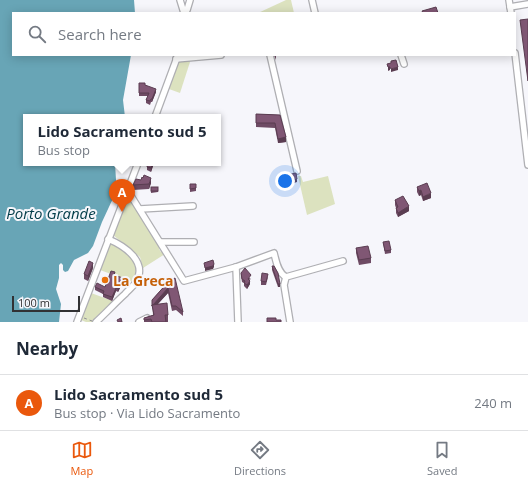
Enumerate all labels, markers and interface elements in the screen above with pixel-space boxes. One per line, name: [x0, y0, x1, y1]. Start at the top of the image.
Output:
search box: [12, 12, 516, 56]
icon: search: [26, 23, 48, 45]
text: Search here: [58, 24, 142, 44]
popup: [23, 114, 221, 166]
text: Lido Sacramento sud 5: [37, 121, 207, 141]
text: Bus stop: [37, 141, 90, 159]
your location: [275, 171, 295, 191]
pin: A: [109, 179, 135, 212]
water label: Porto Grande: [6, 203, 96, 223]
place label: La Greca: [113, 271, 173, 290]
marker: La Greca: [100, 275, 110, 285]
scale bar: [12, 294, 80, 313]
text: 100 m: [18, 295, 50, 310]
text: Nearby: [16, 337, 78, 360]
text: Lido Sacramento sud 5: [54, 384, 223, 404]
text: A: [25, 394, 33, 412]
text: 240 m: [474, 394, 512, 412]
text: Bus stop · Via Lido Sacramento: [54, 404, 240, 422]
tab: Map: [70, 439, 93, 478]
tab: Directions: [234, 439, 286, 478]
tab: Saved: [427, 439, 458, 478]

